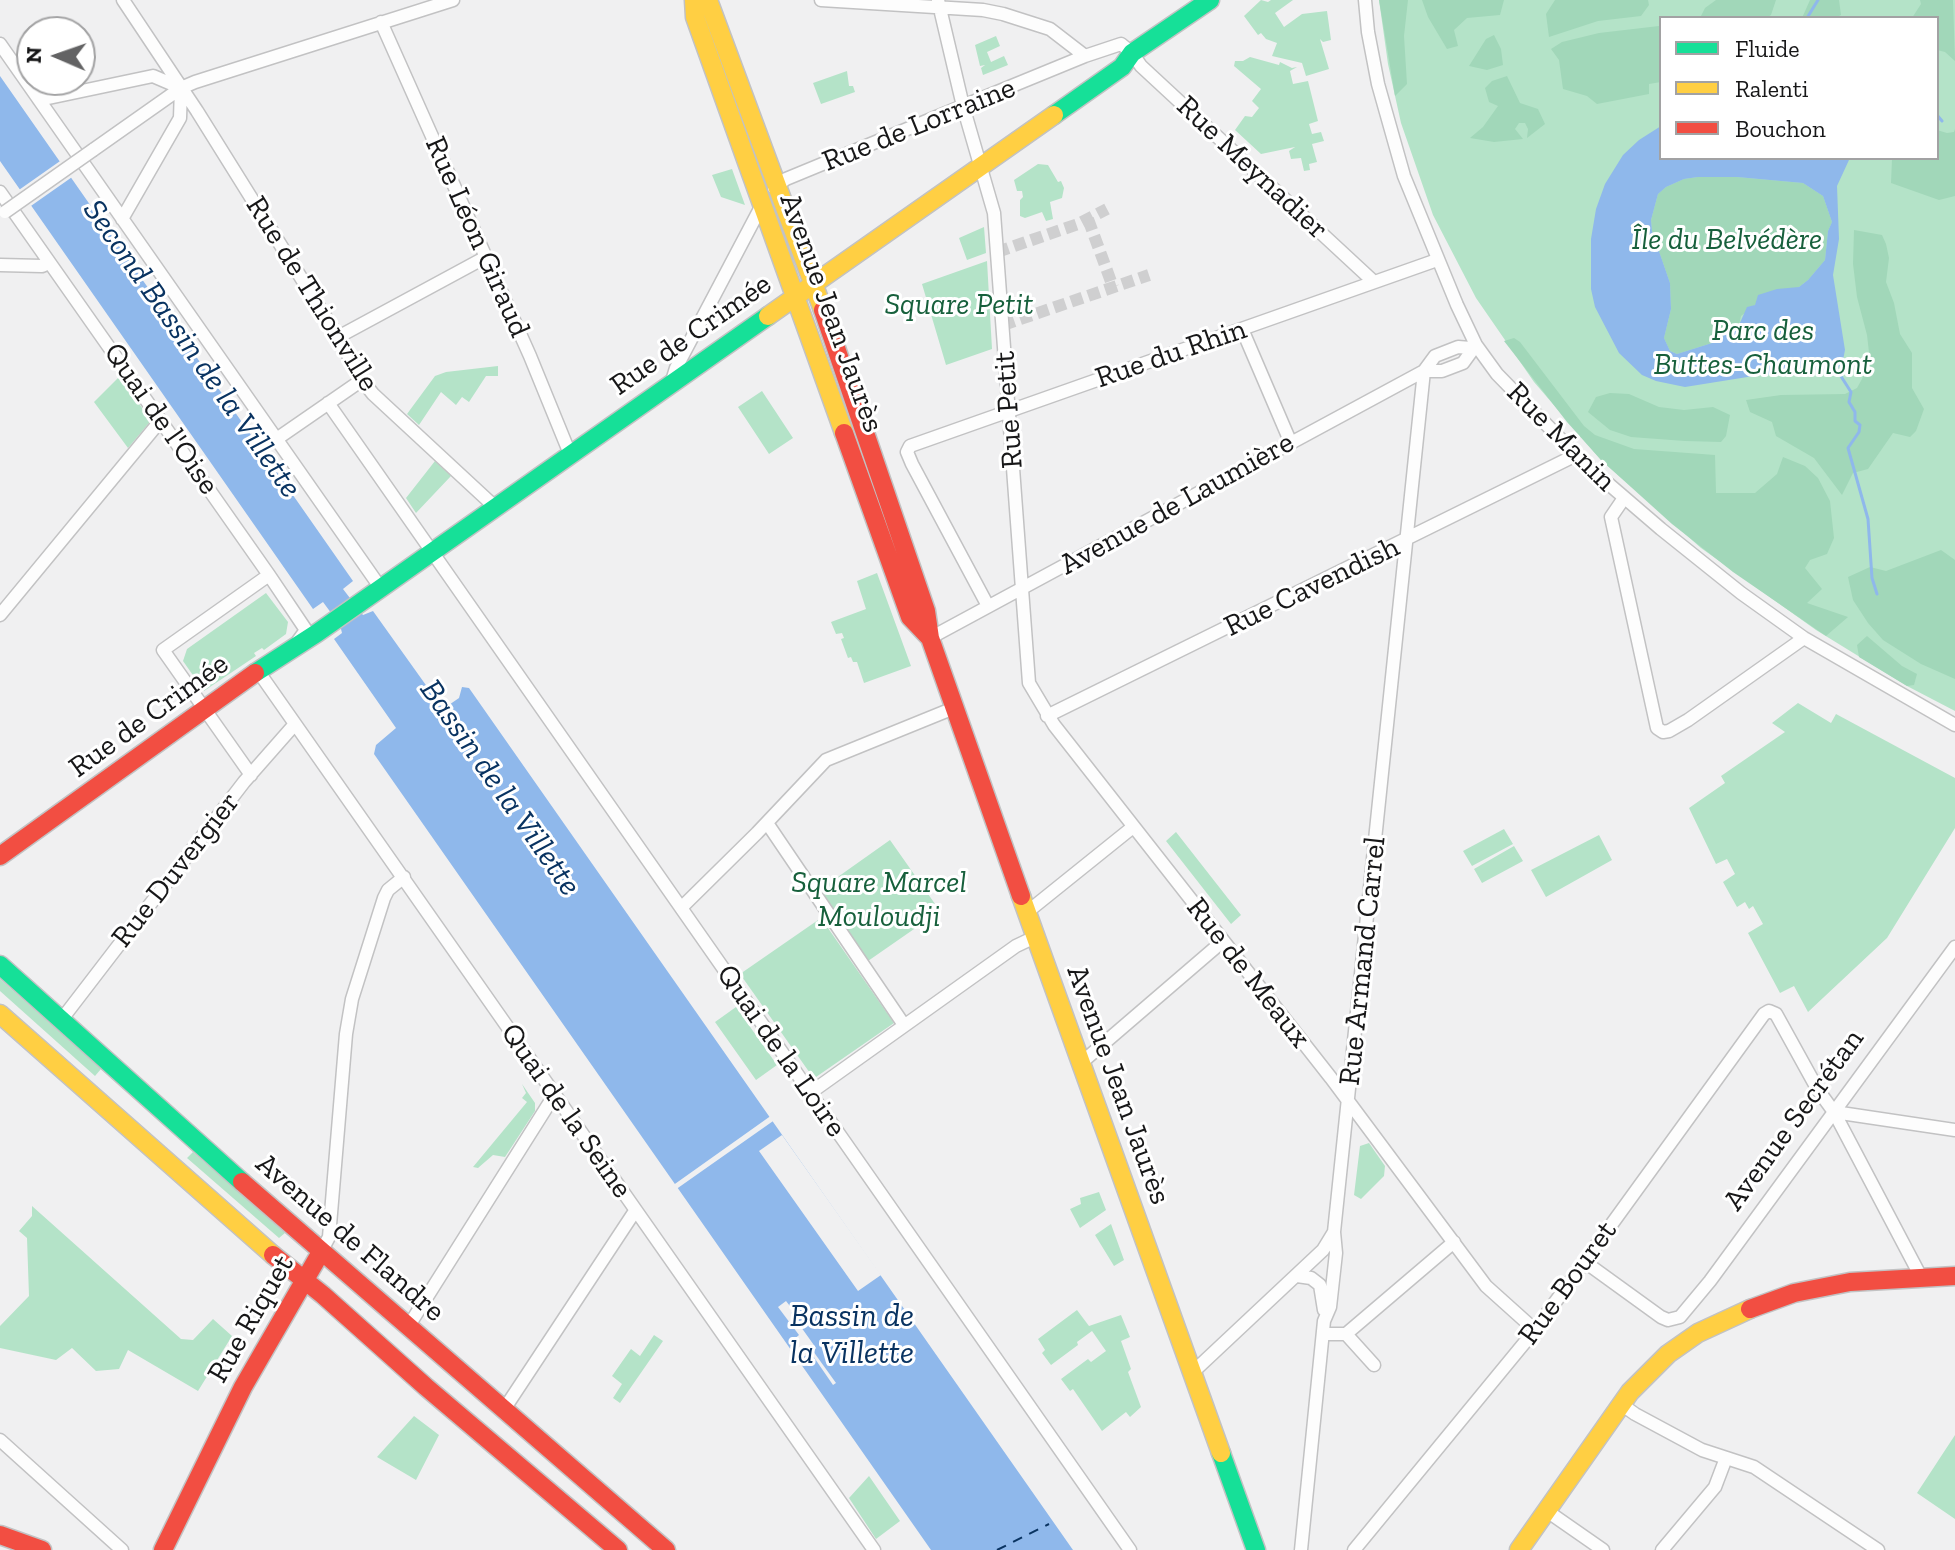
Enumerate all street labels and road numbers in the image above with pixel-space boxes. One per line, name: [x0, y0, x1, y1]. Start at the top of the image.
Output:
street label: Rue de Lorraine: [817, 70, 1021, 180]
street label: Rue Meynadier: [1169, 89, 1335, 247]
street label: Rue Léon Giraud: [417, 131, 537, 343]
street label: Avenue Jean Jaurès: [771, 189, 891, 437]
street label: Rue de Thionville: [238, 190, 386, 398]
street label: Rue de Crimée: [604, 266, 778, 404]
street label: Rue du Rhin: [1091, 311, 1251, 397]
street label: Quai de l'Oise: [96, 336, 226, 502]
street label: Rue Petit: [987, 350, 1031, 470]
street label: Rue Manin: [1499, 375, 1623, 499]
street label: Avenue de Laumière: [1054, 425, 1300, 583]
street label: Rue Cavendish: [1219, 529, 1405, 645]
street label: Rue de Crimée: [62, 646, 236, 786]
street label: Rue Duvergier: [104, 785, 248, 955]
street label: Rue Armand Carrel: [1332, 835, 1394, 1087]
street label: Rue de Meaux: [1178, 891, 1318, 1055]
street label: Quai de la Loire: [708, 958, 854, 1144]
street label: Avenue Jean Jaurès: [1058, 961, 1178, 1209]
street label: Quai de la Seine: [492, 1017, 640, 1205]
street label: Avenue Secrétan: [1716, 1022, 1872, 1218]
street label: Avenue de Flandre: [248, 1146, 452, 1330]
street label: Rue Bouret: [1511, 1214, 1625, 1352]
street label: Rue Riquet: [200, 1249, 302, 1389]

